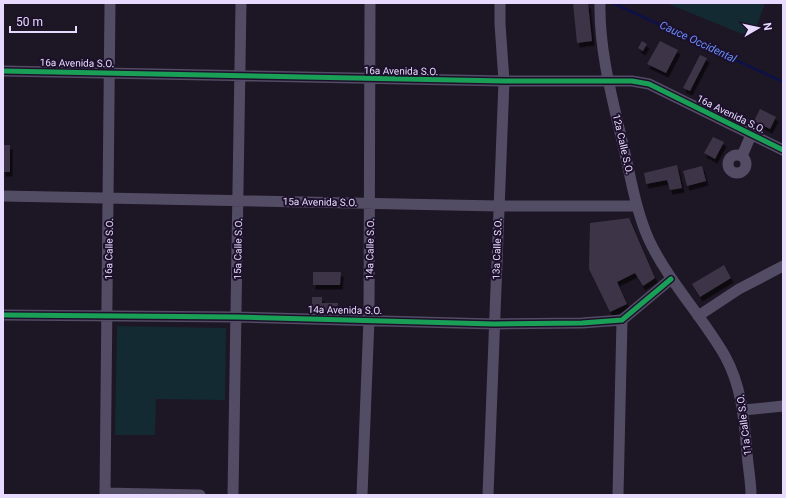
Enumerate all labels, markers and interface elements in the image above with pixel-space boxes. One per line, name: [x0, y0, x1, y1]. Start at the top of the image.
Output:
scale bar: [10, 8, 76, 34]
north arrow: [738, 8, 778, 48]
text: 50 m: [16, 15, 43, 29]
water label: Cauce Occidental: [658, 19, 739, 66]
text: N: [760, 22, 774, 32]
street label: 16a Avenida S.O.: [40, 57, 114, 69]
street label: 16a Avenida S.O.: [364, 65, 438, 77]
street label: 16a Avenida S.O.: [695, 93, 767, 135]
street label: 12a Calle S.O.: [611, 113, 635, 175]
street label: 15a Avenida S.O.: [283, 196, 357, 208]
street label: 16a Calle S.O.: [103, 218, 115, 280]
street label: 15a Calle S.O.: [232, 218, 244, 280]
street label: 14a Calle S.O.: [364, 218, 376, 280]
street label: 13a Calle S.O.: [490, 218, 504, 280]
street label: 14a Avenida S.O.: [308, 304, 382, 316]
street label: 11a Calle S.O.: [735, 394, 753, 456]

